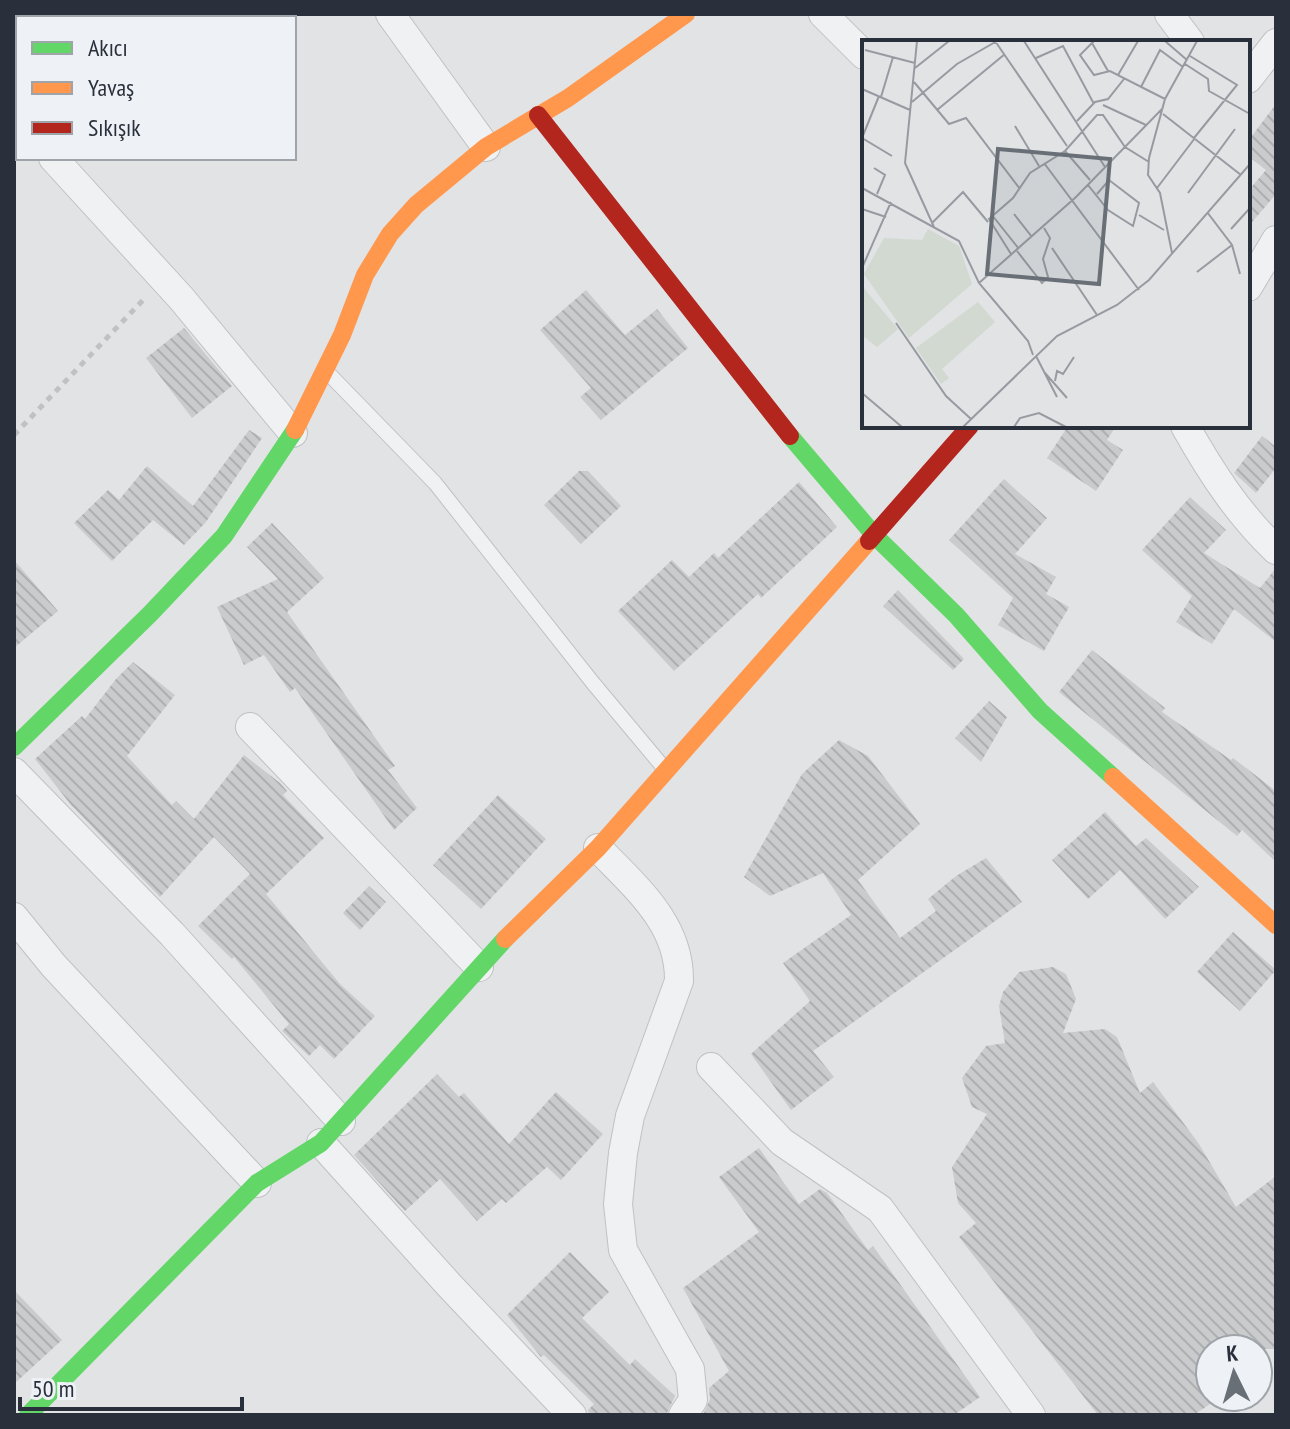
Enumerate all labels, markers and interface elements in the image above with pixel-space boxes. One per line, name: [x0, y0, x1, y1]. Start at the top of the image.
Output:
legend: [16, 16, 296, 160]
text: Akıcı: [88, 32, 128, 63]
inset map: [862, 40, 1250, 428]
text: Yavaş: [88, 72, 134, 103]
text: Sıkışık: [88, 112, 141, 143]
north arrow: [1194, 1333, 1274, 1413]
text: K: [1225, 1339, 1240, 1368]
scale bar: [20, 1361, 242, 1411]
text: 50 m: [32, 1373, 74, 1404]

